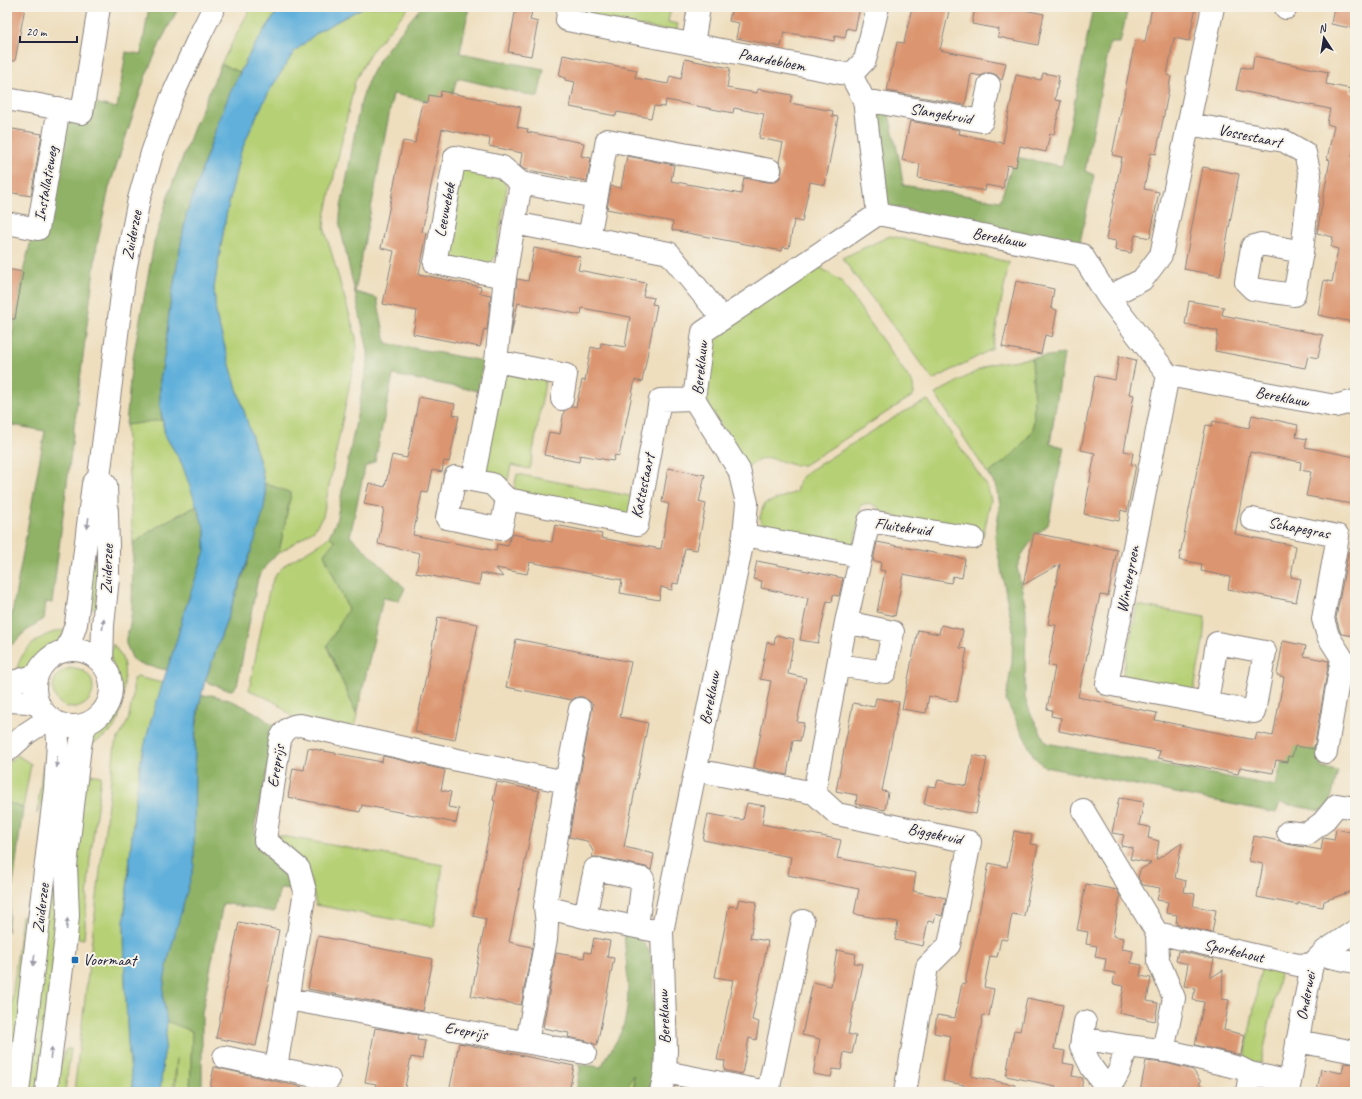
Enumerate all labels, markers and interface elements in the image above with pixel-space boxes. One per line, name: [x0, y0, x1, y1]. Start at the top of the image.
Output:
scale bar: [20, 18, 77, 44]
north arrow: [1304, 18, 1344, 58]
text: N: [1317, 20, 1329, 36]
text: 20 m: [26, 24, 48, 40]
street label: Paardebloem: [737, 44, 808, 77]
street label: Slangekruid: [908, 99, 976, 130]
street label: Vossestaart: [1216, 120, 1286, 153]
street label: Installatieweg: [30, 144, 63, 223]
street label: Leeuwebek: [430, 180, 460, 239]
street label: Zuiderzee: [117, 207, 147, 261]
street label: Bereklauw: [971, 223, 1029, 253]
street label: Bereklauw: [687, 338, 713, 396]
street label: Bereklauw: [1254, 382, 1312, 412]
street label: Kattestaart: [626, 449, 660, 520]
street label: Schapegras: [1267, 512, 1333, 544]
street label: Fluitekruid: [874, 513, 935, 541]
one-way arrow: [85, 517, 91, 529]
street label: Zuiderzee: [96, 542, 118, 594]
street label: Wintergroen: [1112, 543, 1144, 614]
one-way arrow: [100, 618, 106, 630]
street label: Bereklauw: [695, 668, 725, 726]
street label: Ereprijs: [263, 742, 289, 789]
one-way arrow: [54, 756, 61, 768]
street label: Biggekruid: [906, 819, 967, 850]
street label: Zuiderzee: [28, 880, 54, 934]
one-way arrow: [63, 918, 70, 930]
street label: Sporkehout: [1202, 934, 1267, 968]
place label: Voormaat: [83, 950, 139, 970]
one-way arrow: [31, 954, 37, 966]
marker: Voormaat: [70, 955, 80, 965]
street label: Onderwei: [1292, 968, 1321, 1022]
street label: Bereklauw: [653, 988, 675, 1044]
street label: Ereprijs: [443, 1017, 490, 1045]
one-way arrow: [48, 1047, 54, 1059]

